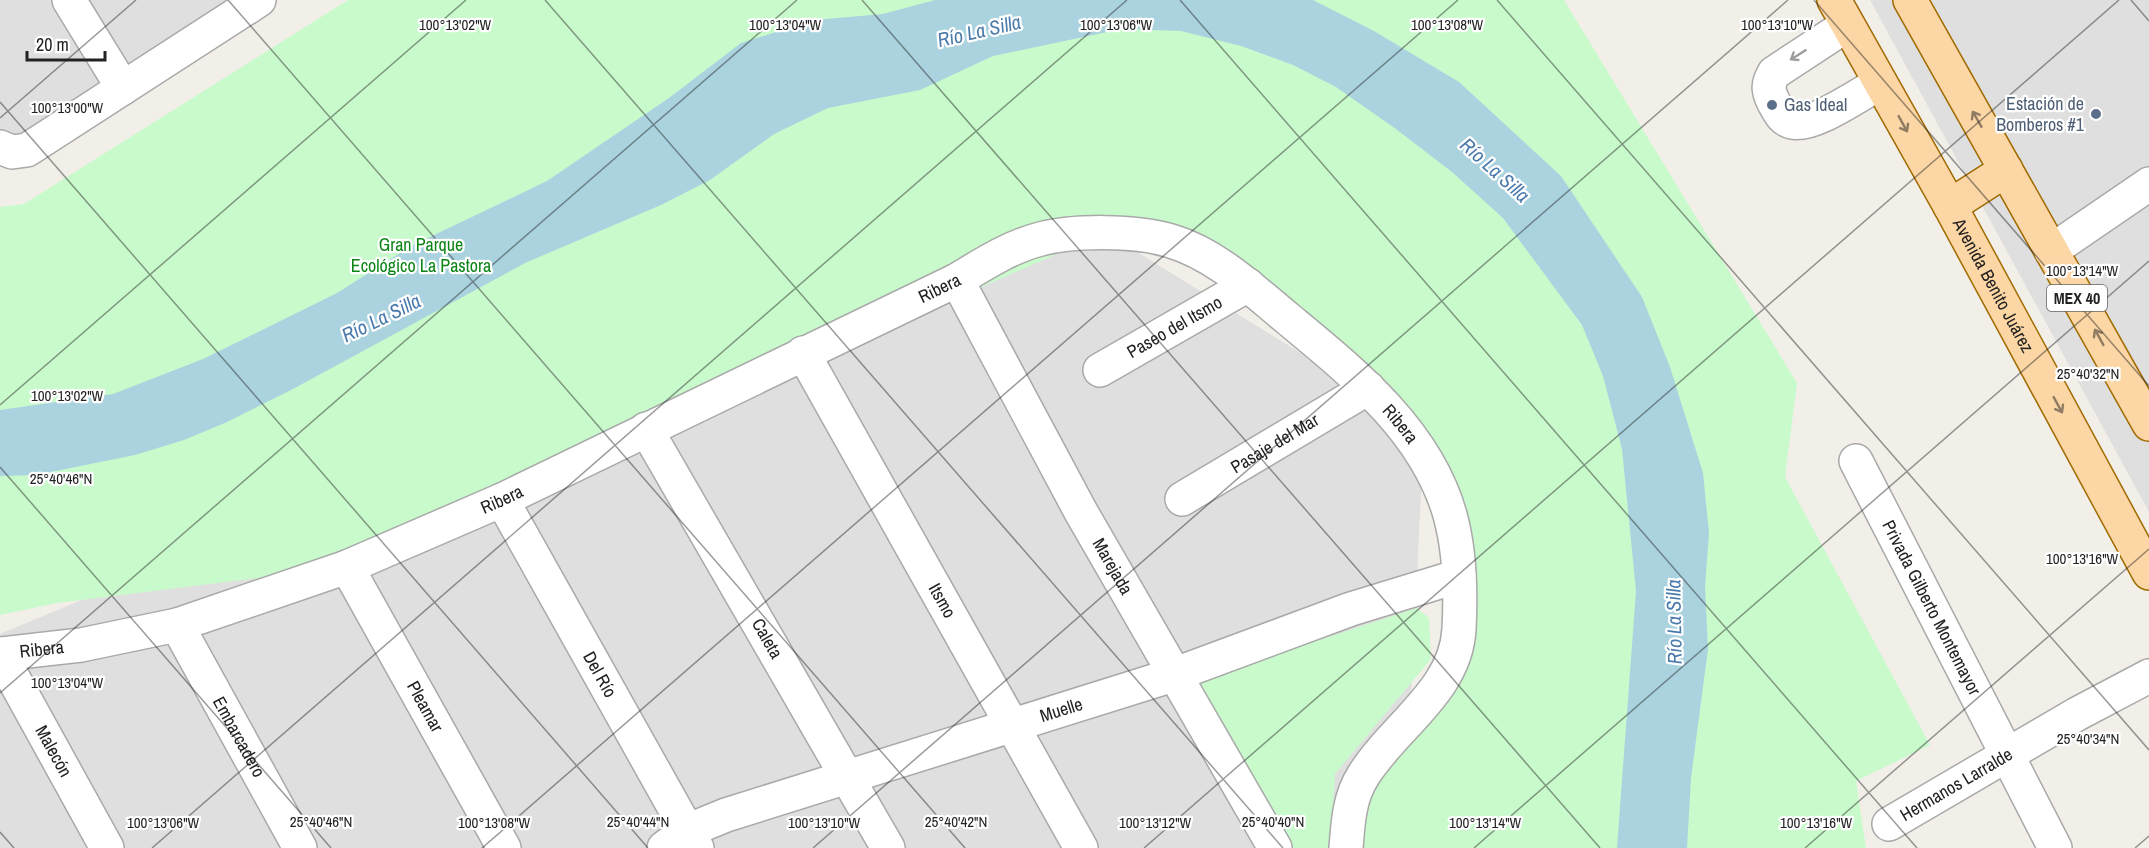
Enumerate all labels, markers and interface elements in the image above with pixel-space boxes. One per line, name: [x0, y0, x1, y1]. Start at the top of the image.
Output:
water label: Río La Silla: [935, 8, 1023, 53]
text: 100°13'02"W: [419, 14, 491, 35]
text: 100°13'04"W: [749, 14, 821, 35]
text: 100°13'06"W: [1080, 14, 1152, 35]
text: 100°13'08"W: [1411, 14, 1483, 35]
text: 100°13'10"W: [1741, 14, 1813, 35]
scale bar: [27, 24, 105, 62]
text: 20 m: [36, 32, 69, 57]
one-way arrow: [1790, 50, 1807, 62]
place label: Estación de Bomberos #1: [1996, 91, 2085, 137]
place label: Gas Ideal: [1784, 92, 1847, 117]
text: 100°13'00"W: [31, 97, 103, 118]
marker: Gas Ideal: [1765, 98, 1779, 112]
marker: Estación de Bomberos #1: [2089, 107, 2103, 121]
one-way arrow: [1971, 111, 1983, 128]
one-way arrow: [1897, 115, 1909, 132]
water label: Río La Silla: [1455, 131, 1536, 208]
street label: Avenida Benito Juárez: [1947, 213, 2040, 357]
park label: Gran Parque Ecológico La Pastora: [351, 232, 491, 278]
text: 100°13'14"W: [2046, 260, 2118, 281]
street label: Ribera: [914, 267, 965, 309]
road number: MEX 40: [2047, 285, 2107, 311]
water label: Río La Silla: [337, 287, 425, 348]
street label: Paseo del Itsmo: [1122, 290, 1226, 364]
one-way arrow: [2093, 329, 2105, 346]
text: 25°40'32"N: [2057, 363, 2119, 384]
text: 100°13'02"W: [31, 385, 103, 406]
one-way arrow: [2053, 396, 2064, 414]
street label: Ribera: [1377, 398, 1424, 448]
street label: Pasaje del Mar: [1226, 407, 1323, 479]
text: 25°40'46"N: [30, 468, 92, 489]
street label: Ribera: [476, 479, 527, 520]
street label: Privada Gilberto Montemayor: [1876, 516, 1987, 699]
street label: Marejada: [1087, 533, 1139, 599]
text: 100°13'16"W: [2046, 548, 2118, 569]
street label: Itsmo: [923, 579, 962, 622]
water label: Río La Silla: [1659, 579, 1688, 665]
street label: Caleta: [746, 614, 789, 663]
street label: Ribera: [18, 634, 65, 664]
street label: Del Río: [577, 647, 623, 702]
text: 100°13'04"W: [31, 672, 103, 693]
street label: Pleamar: [401, 676, 450, 737]
street label: Muelle: [1037, 691, 1086, 728]
street label: Embarcadero: [207, 692, 272, 782]
street label: Malecón: [30, 720, 78, 781]
text: 25°40'34"N: [2057, 728, 2119, 749]
street label: Hermanos Larralde: [1895, 741, 2017, 827]
text: 25°40'46"N: [290, 811, 352, 832]
text: 25°40'44"N: [607, 811, 669, 832]
text: 25°40'42"N: [925, 811, 987, 832]
text: 25°40'40"N: [1242, 811, 1304, 832]
text: 100°13'06"W: [127, 812, 199, 833]
text: 100°13'08"W: [458, 812, 530, 833]
text: 100°13'10"W: [788, 812, 860, 833]
text: 100°13'12"W: [1119, 812, 1191, 833]
text: 100°13'14"W: [1449, 812, 1521, 833]
text: 100°13'16"W: [1780, 812, 1852, 833]

